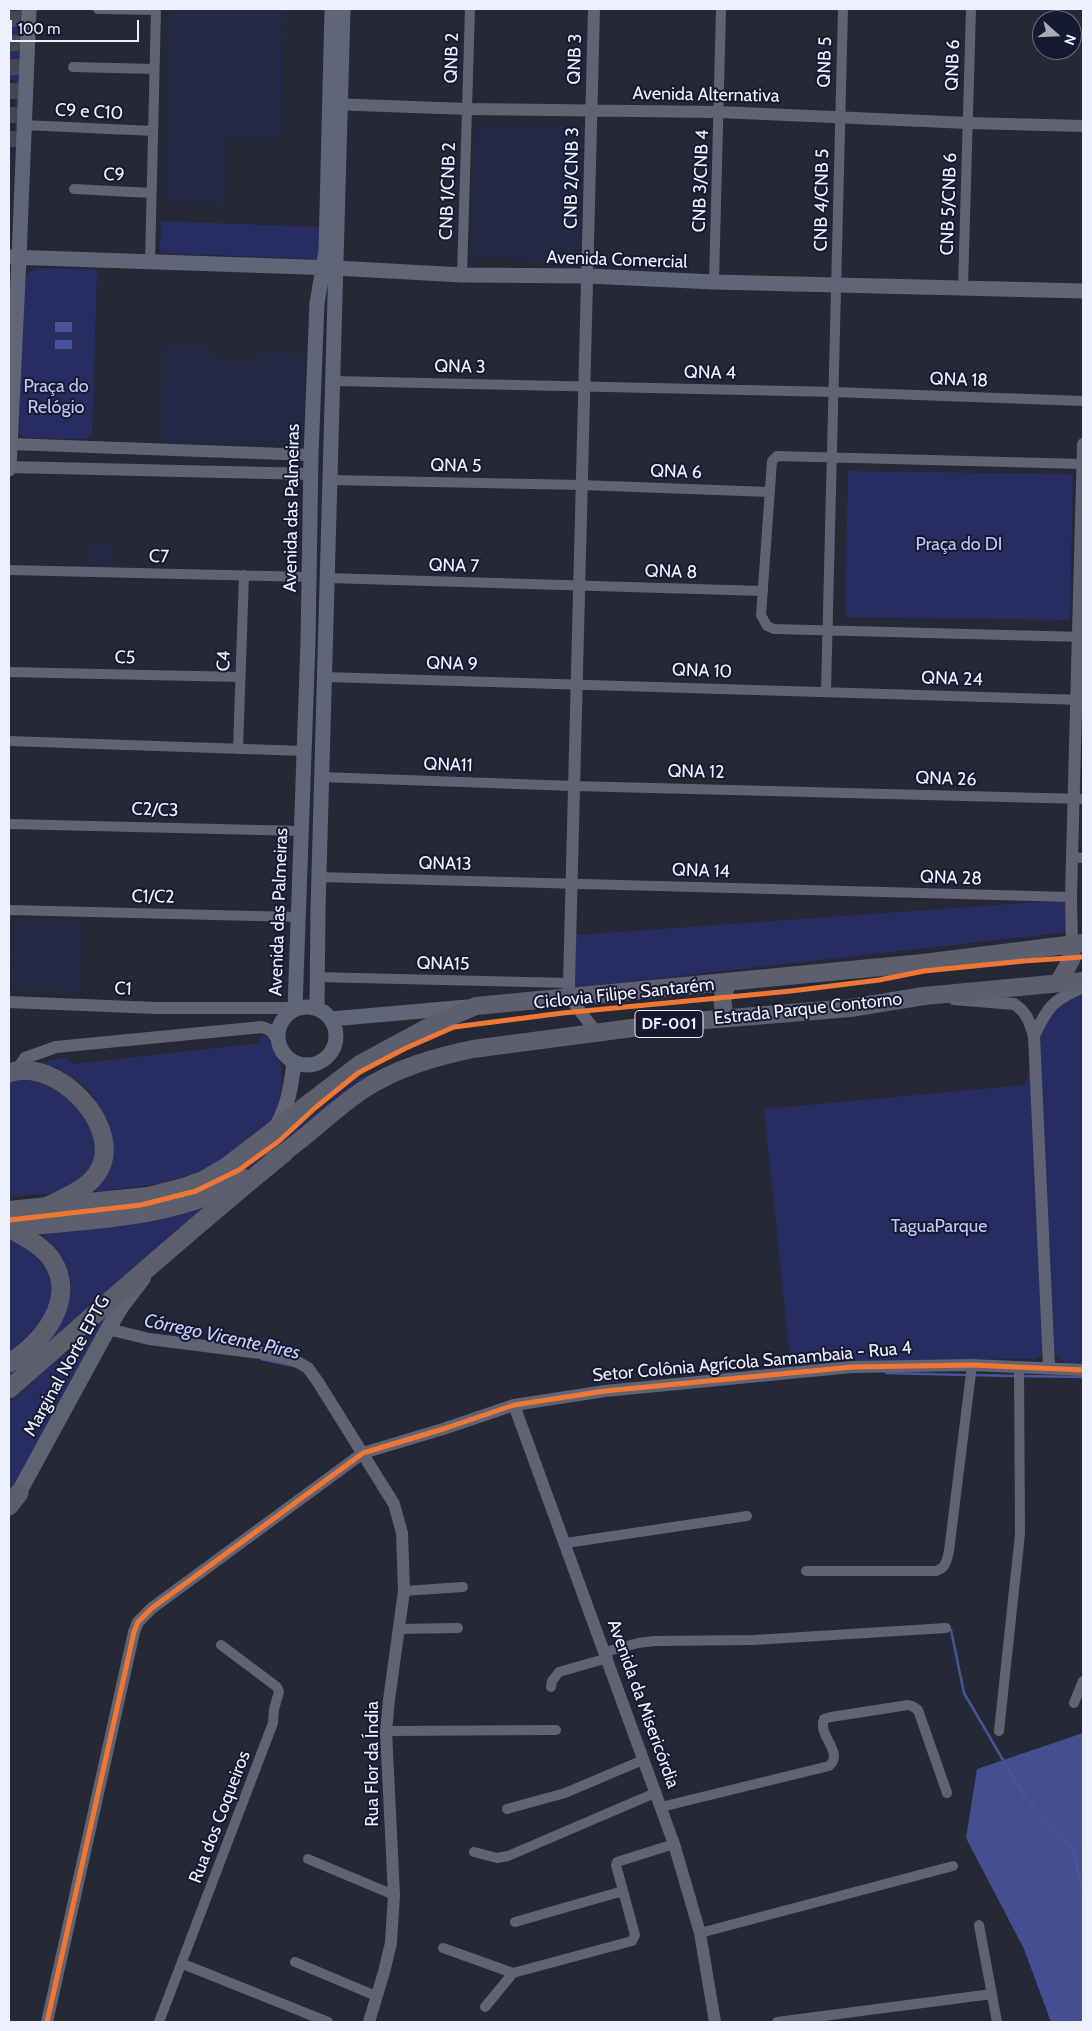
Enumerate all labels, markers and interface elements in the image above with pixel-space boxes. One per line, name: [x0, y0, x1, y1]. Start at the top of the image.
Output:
scale bar: [12, 10, 141, 42]
north arrow: [1032, 10, 1082, 60]
text: 100 m: [18, 20, 60, 38]
street label: QNB 2: [440, 32, 464, 84]
text: N: [1060, 32, 1080, 48]
street label: QNB 3: [563, 33, 587, 85]
street label: QNB 5: [813, 36, 837, 88]
street label: QNB 6: [941, 39, 965, 91]
street label: Avenida Alternativa: [632, 83, 780, 107]
street label: C9 e C10: [54, 99, 124, 125]
street label: CNB 2/CNB 3: [560, 127, 584, 229]
street label: CNB 3/CNB 4: [688, 129, 714, 233]
street label: CNB 1/CNB 2: [435, 142, 461, 240]
street label: CNB 4/CNB 5: [810, 148, 834, 252]
street label: CNB 5/CNB 6: [936, 152, 962, 256]
street label: C9: [103, 164, 125, 186]
street label: Avenida Comercial: [546, 247, 688, 273]
street label: QNA 3: [434, 356, 486, 378]
street label: QNA 4: [684, 362, 736, 384]
street label: QNA 18: [929, 368, 989, 392]
park label: Praça do Relógio: [23, 376, 89, 418]
street label: Avenida das Palmeiras: [280, 424, 304, 592]
street label: QNA 5: [430, 455, 482, 477]
street label: QNA 6: [650, 460, 702, 484]
park label: Praça do DI: [916, 534, 1002, 556]
street label: C7: [149, 546, 169, 568]
street label: QNA 7: [428, 554, 480, 578]
street label: QNA 8: [644, 560, 698, 584]
street label: C5: [114, 647, 136, 669]
street label: C4: [213, 650, 235, 672]
street label: QNA 9: [426, 652, 478, 676]
street label: QNA 10: [672, 659, 732, 683]
street label: QNA 24: [921, 667, 983, 691]
street label: QNA11: [423, 753, 473, 777]
street label: QNA 12: [667, 761, 725, 783]
street label: QNA 26: [915, 767, 977, 791]
street label: C2/C3: [131, 798, 179, 822]
street label: Avenida das Palmeiras: [265, 827, 293, 997]
street label: QNA13: [418, 853, 472, 875]
street label: QNA 14: [672, 859, 730, 883]
street label: QNA 28: [920, 866, 982, 890]
street label: C1/C2: [131, 886, 175, 908]
street label: QNA15: [416, 953, 470, 975]
street label: Ciclovia Filipe Santarém: [533, 974, 715, 1014]
street label: C1: [114, 978, 132, 1000]
street label: Estrada Parque Contorno: [713, 988, 903, 1030]
road number: DF-001: [635, 1011, 703, 1038]
park label: TaguaParque: [891, 1216, 987, 1238]
street label: Marginal Norte EPTG: [19, 1292, 115, 1440]
water label: Córrego Vicente Pires: [142, 1309, 302, 1365]
street label: Setor Colônia Agrícola Samambaia - Rua 4: [591, 1337, 913, 1387]
street label: Avenida da Misericórdia: [602, 1617, 684, 1791]
street label: Rua Flor da Índia: [362, 1701, 384, 1827]
street label: Rua dos Coqueiros: [185, 1748, 255, 1886]

